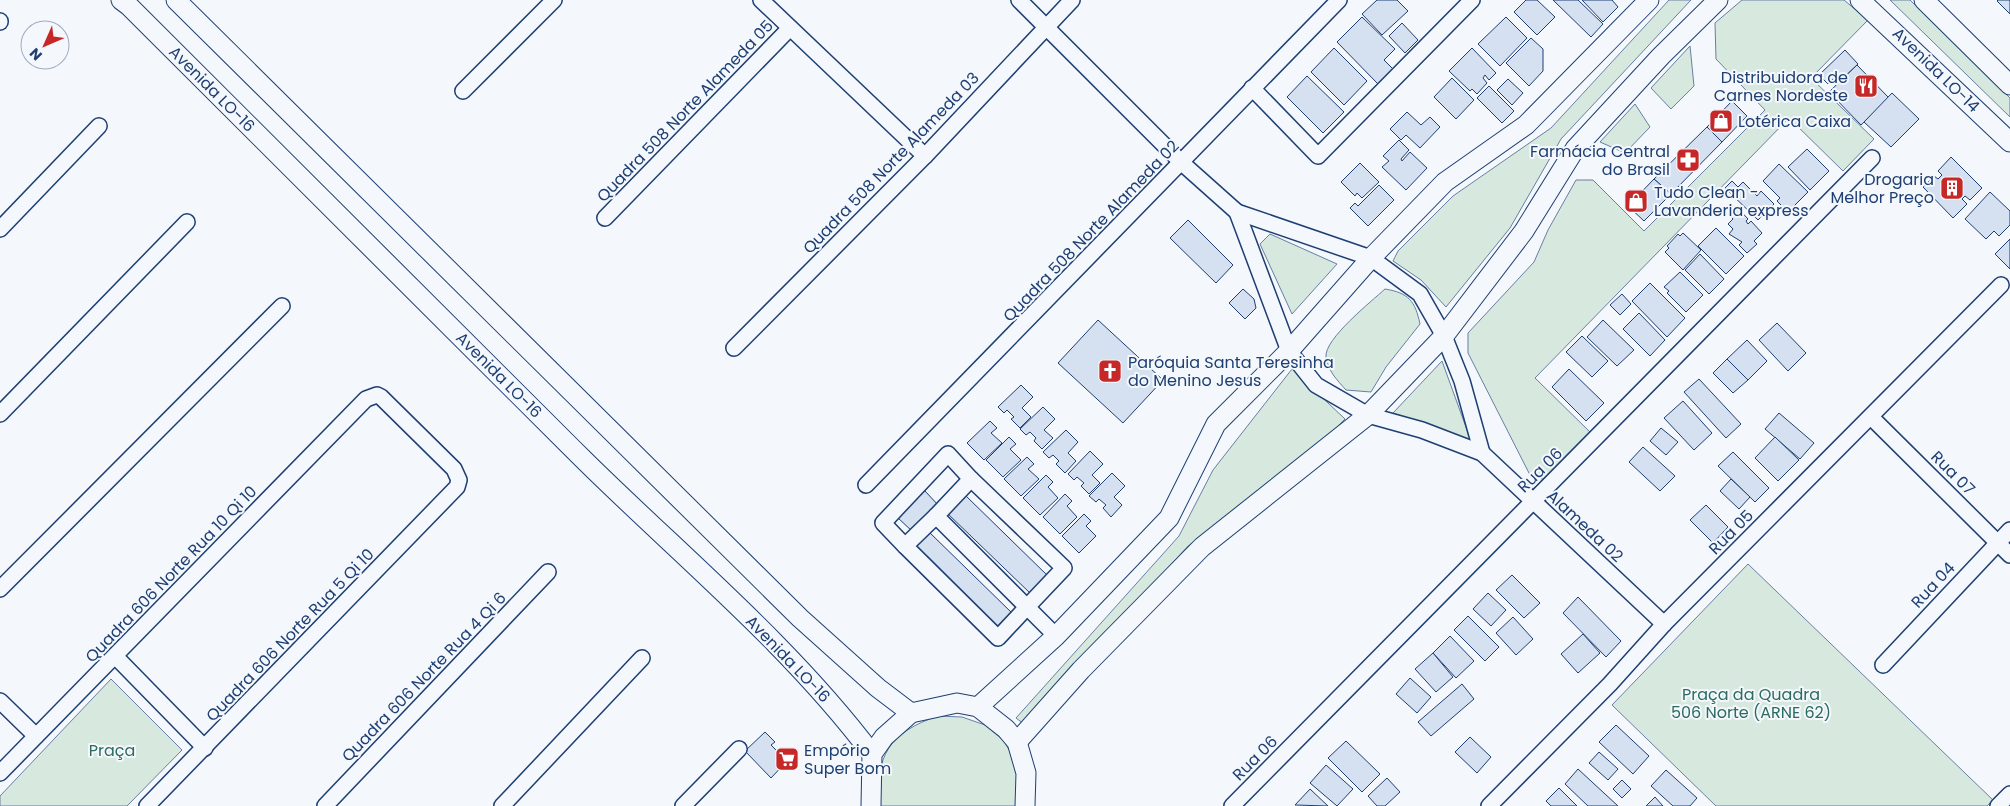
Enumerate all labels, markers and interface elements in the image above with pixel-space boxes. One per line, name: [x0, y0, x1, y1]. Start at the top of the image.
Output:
street label: Quadra 508 Norte Alameda 05: [591, 15, 779, 207]
north arrow: [20, 20, 70, 70]
street label: Avenida LO-14: [1887, 22, 1985, 118]
street label: Avenida LO-16: [164, 41, 260, 137]
text: N: [25, 43, 47, 65]
place label: Distribuidora de Carnes Nordeste: [1714, 66, 1848, 107]
street label: Quadra 508 Norte Alameda 03: [798, 67, 984, 259]
restaurant icon: Distribuidora de Carnes Nordeste: [1853, 73, 1879, 99]
shop icon: Lotérica Caixa: [1708, 108, 1734, 134]
place label: Lotérica Caixa: [1738, 110, 1851, 133]
street label: Quadra 508 Norte Alameda 02: [998, 135, 1184, 327]
place label: Farmácia Central do Brasil: [1530, 140, 1670, 181]
pharmacy icon: Farmácia Central do Brasil: [1675, 147, 1701, 173]
place label: Drogaria Melhor Preço: [1831, 168, 1934, 209]
building icon: Drogaria Melhor Preço: [1939, 175, 1965, 201]
place label: Tudo Clean - Lavanderia express: [1654, 181, 1808, 222]
shop icon: Tudo Clean - Lavanderia express: [1623, 188, 1649, 214]
street label: Avenida LO-16: [451, 327, 547, 423]
place label: Paróquia Santa Teresinha do Menino Jesus: [1128, 351, 1334, 392]
church icon: Paróquia Santa Teresinha do Menino Jesus: [1097, 358, 1123, 384]
street label: Rua 06: [1512, 442, 1568, 498]
street label: Rua 07: [1926, 446, 1980, 500]
street label: Quadra 606 Norte Rua 10 Qi 10: [80, 480, 262, 668]
street label: Alameda 02: [1542, 484, 1628, 568]
street label: Rua 05: [1703, 504, 1759, 560]
street label: Quadra 606 Norte Rua 5 Qi 10: [201, 543, 379, 727]
street label: Rua 04: [1906, 557, 1960, 613]
street label: Quadra 606 Norte Rua 4 Qi 6: [337, 587, 511, 767]
street label: Avenida LO-16: [740, 610, 836, 708]
park label: Praça da Quadra 506 Norte (ARNE 62): [1671, 683, 1831, 724]
street label: Rua 06: [1227, 730, 1283, 786]
park label: Praça: [89, 739, 135, 762]
place label: Empório Super Bom: [804, 739, 891, 780]
supermarket icon: Empório Super Bom: [774, 746, 800, 772]

